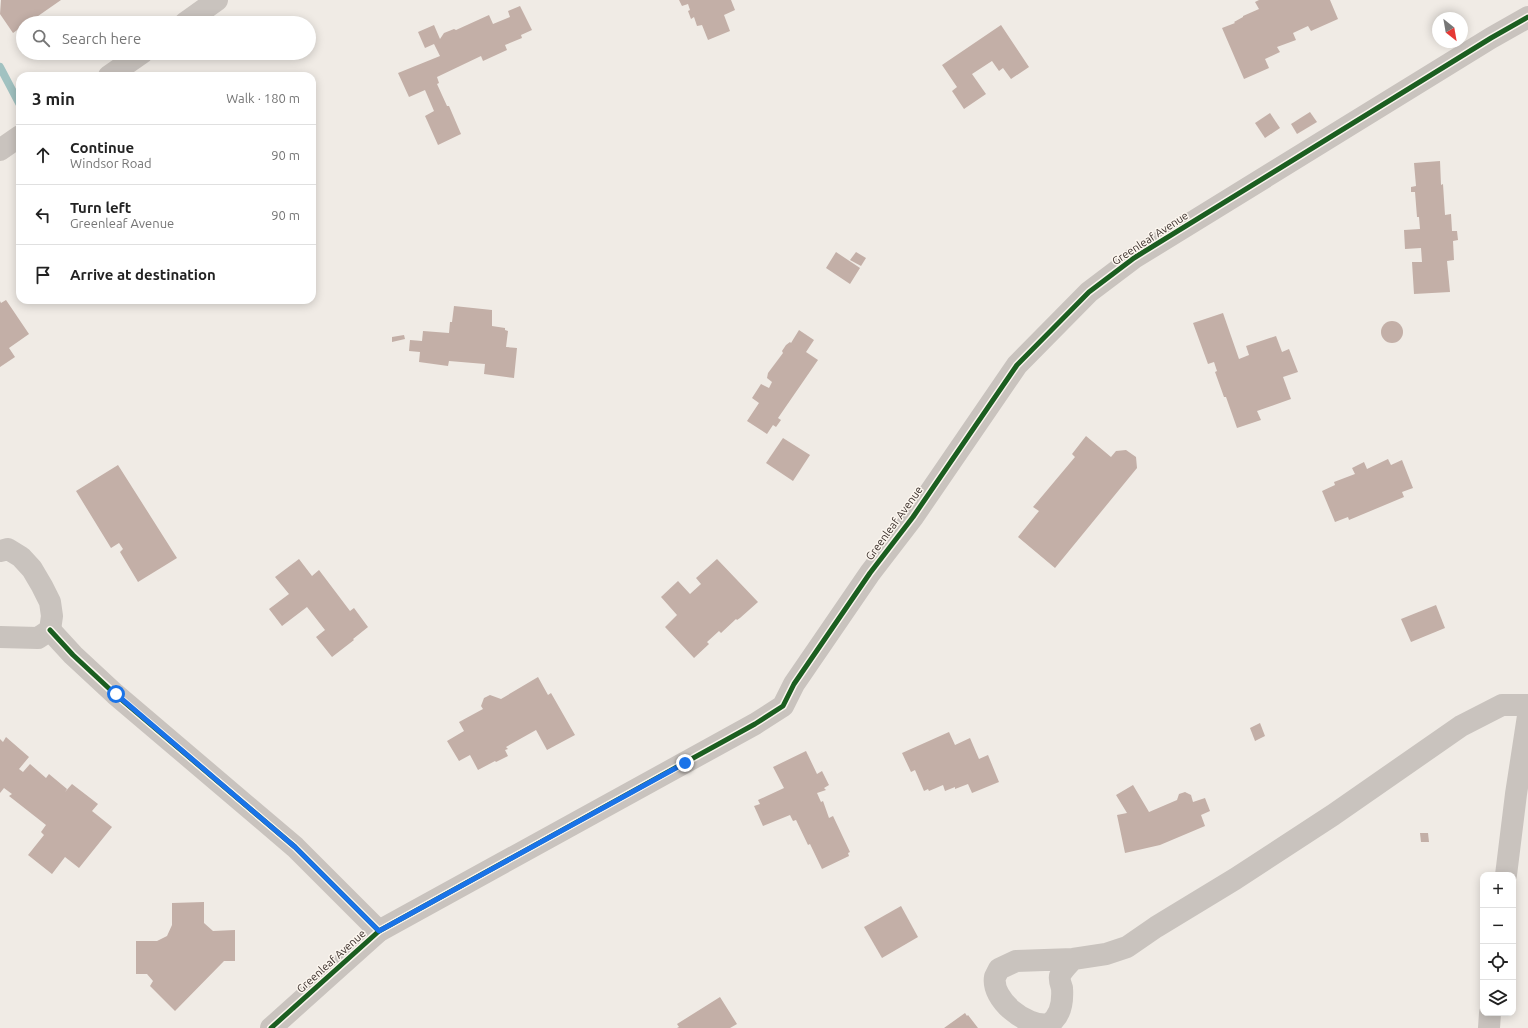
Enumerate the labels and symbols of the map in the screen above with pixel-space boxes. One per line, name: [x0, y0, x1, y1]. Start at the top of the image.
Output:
north arrow: [1432, 12, 1468, 48]
street label: Greenleaf Avenue: [1110, 209, 1190, 267]
street label: Greenleaf Avenue: [863, 484, 925, 562]
route start: [107, 685, 125, 703]
route end: [676, 754, 694, 772]
street label: Greenleaf Avenue: [294, 927, 368, 995]

